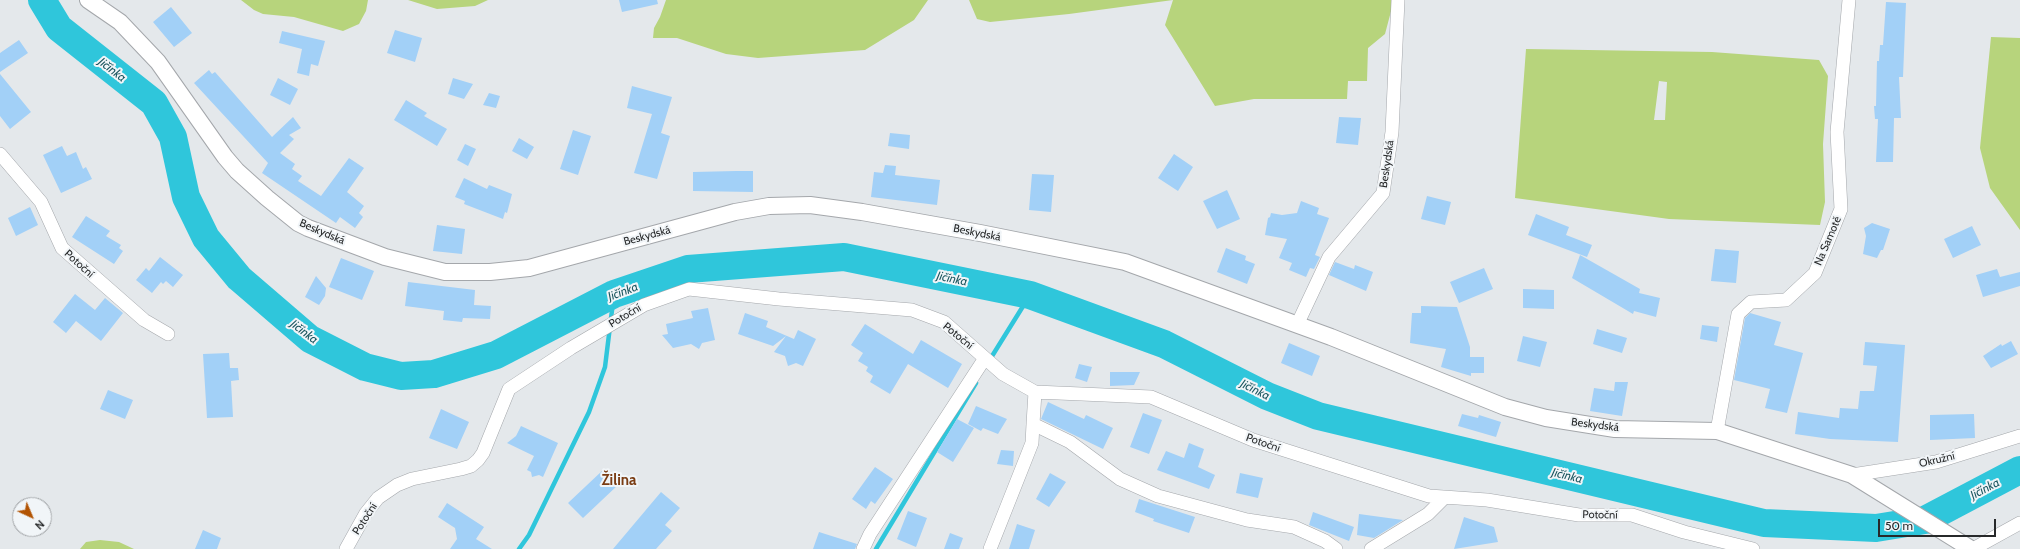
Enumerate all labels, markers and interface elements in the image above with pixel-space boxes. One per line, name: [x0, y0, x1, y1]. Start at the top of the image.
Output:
water label: Jičínka: [95, 55, 129, 85]
street label: Beskydská: [1377, 139, 1397, 189]
street label: Na Samotě: [1812, 214, 1844, 268]
street label: Beskydská: [297, 217, 347, 247]
street label: Beskydská: [952, 222, 1002, 244]
street label: Beskydská: [622, 223, 672, 249]
street label: Potoční: [61, 247, 97, 281]
water label: Jičínka: [935, 269, 969, 289]
water label: Jičínka: [606, 280, 640, 304]
street label: Potoční: [606, 301, 644, 331]
water label: Jičínka: [287, 317, 321, 347]
street label: Potoční: [940, 320, 976, 352]
water label: Jičínka: [1238, 377, 1272, 403]
street label: Beskydská: [1570, 416, 1620, 434]
street label: Potoční: [1244, 431, 1282, 455]
street label: Okružní: [1918, 449, 1956, 471]
water label: Jičínka: [1550, 465, 1584, 487]
district label: Žilina: [601, 472, 637, 490]
water label: Jičínka: [1968, 475, 2002, 503]
north arrow: [12, 497, 52, 537]
street label: Potoční: [350, 501, 380, 537]
street label: Potoční: [1582, 508, 1618, 522]
scale bar: [1880, 511, 1998, 537]
text: N: [32, 517, 47, 533]
text: 50 m: [1885, 518, 1913, 533]

